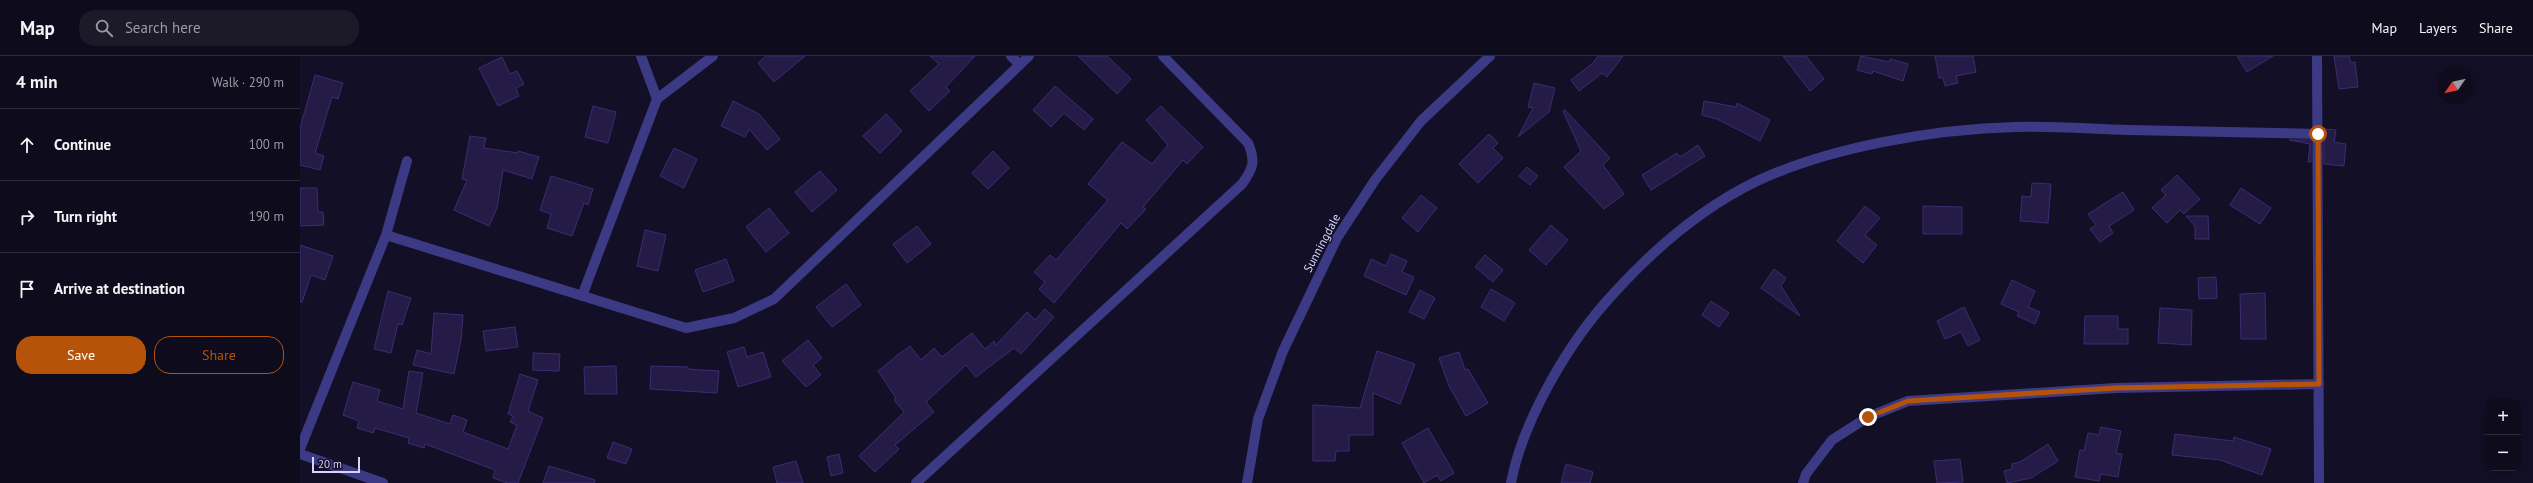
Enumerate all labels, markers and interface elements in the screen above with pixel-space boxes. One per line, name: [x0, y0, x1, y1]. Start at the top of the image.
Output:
search box: [79, 10, 359, 46]
text: Map: [20, 16, 55, 40]
icon: search: [93, 17, 115, 39]
text: Search here: [125, 18, 201, 37]
text: Map: [2371, 19, 2397, 37]
text: Layers: [2419, 19, 2457, 37]
text: Share: [2479, 19, 2513, 37]
north arrow: [2437, 68, 2473, 104]
text: 4 min: [16, 71, 57, 93]
text: Walk · 290 m: [212, 74, 284, 91]
route start: [2309, 125, 2327, 143]
icon: ahead: [16, 134, 38, 156]
text: Continue: [54, 135, 111, 154]
text: 100 m: [249, 136, 284, 153]
icon: right: [16, 206, 38, 228]
text: Turn right: [54, 207, 117, 226]
text: 190 m: [249, 208, 284, 225]
street label: Sunningdale: [1300, 211, 1343, 275]
icon: arrive: [16, 278, 38, 300]
text: Arrive at destination: [54, 279, 185, 298]
button: Save: [16, 336, 146, 374]
button: Share: [154, 336, 284, 374]
map controls: [2485, 399, 2521, 471]
button: +: [2485, 399, 2521, 435]
route end: [1859, 408, 1877, 426]
button: −: [2485, 435, 2521, 471]
scale bar: [312, 455, 360, 474]
text: 20 m: [318, 457, 342, 471]

